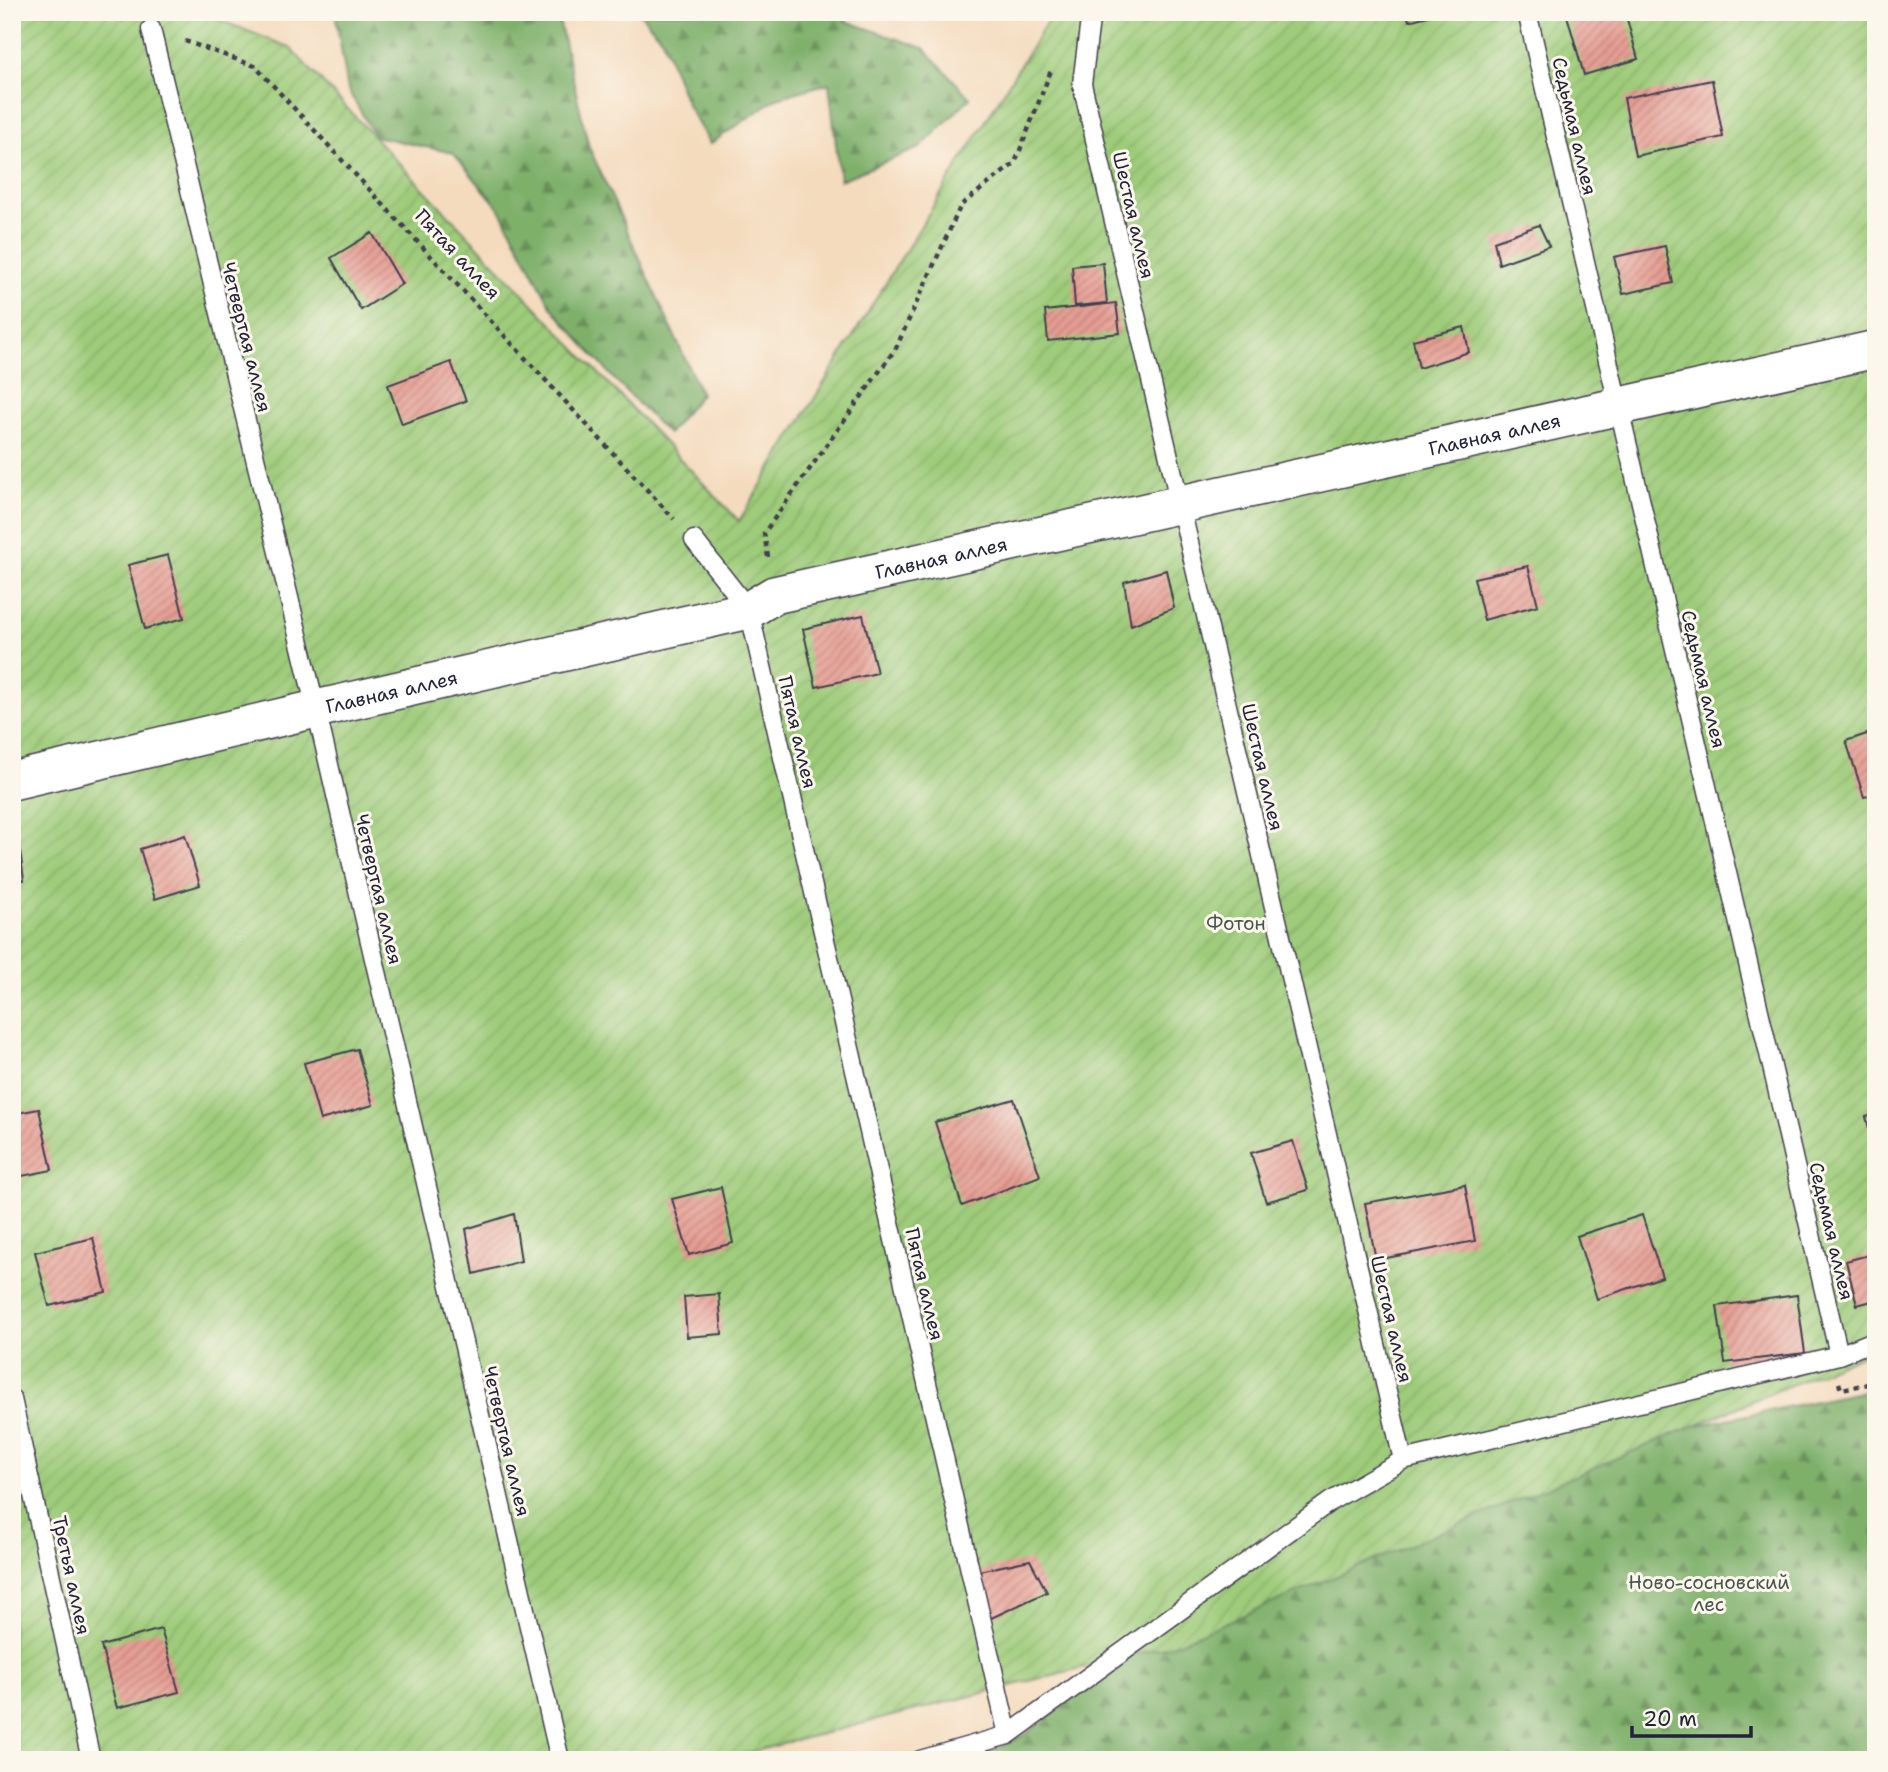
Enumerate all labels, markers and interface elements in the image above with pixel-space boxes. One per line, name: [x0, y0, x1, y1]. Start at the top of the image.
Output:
street label: Седьмая аллея: [1546, 55, 1603, 198]
street label: Шестая аллея: [1107, 149, 1160, 281]
street label: Пятая аллея: [409, 204, 506, 305]
street label: Четвертая аллея: [216, 259, 277, 415]
street label: Главная аллея: [1426, 408, 1563, 462]
street label: Главная аллея: [873, 531, 1010, 585]
street label: Седьмая аллея: [1675, 608, 1732, 751]
street label: Главная аллея: [323, 665, 460, 719]
street label: Пятая аллея: [772, 673, 823, 791]
street label: Шестая аллея: [1236, 701, 1289, 833]
street label: Четвертая аллея: [349, 811, 408, 967]
park label: Фотон: [1206, 911, 1266, 936]
street label: Седьмая аллея: [1803, 1160, 1860, 1303]
street label: Пятая аллея: [899, 1225, 950, 1343]
street label: Шестая аллея: [1365, 1253, 1418, 1385]
street label: Четвертая аллея: [477, 1363, 536, 1519]
street label: Третья аллея: [47, 1513, 96, 1637]
park label: Ново-сосновский лес: [1628, 1570, 1790, 1617]
scale bar: [1632, 1695, 1752, 1739]
text: 20 m: [1643, 1705, 1697, 1733]

